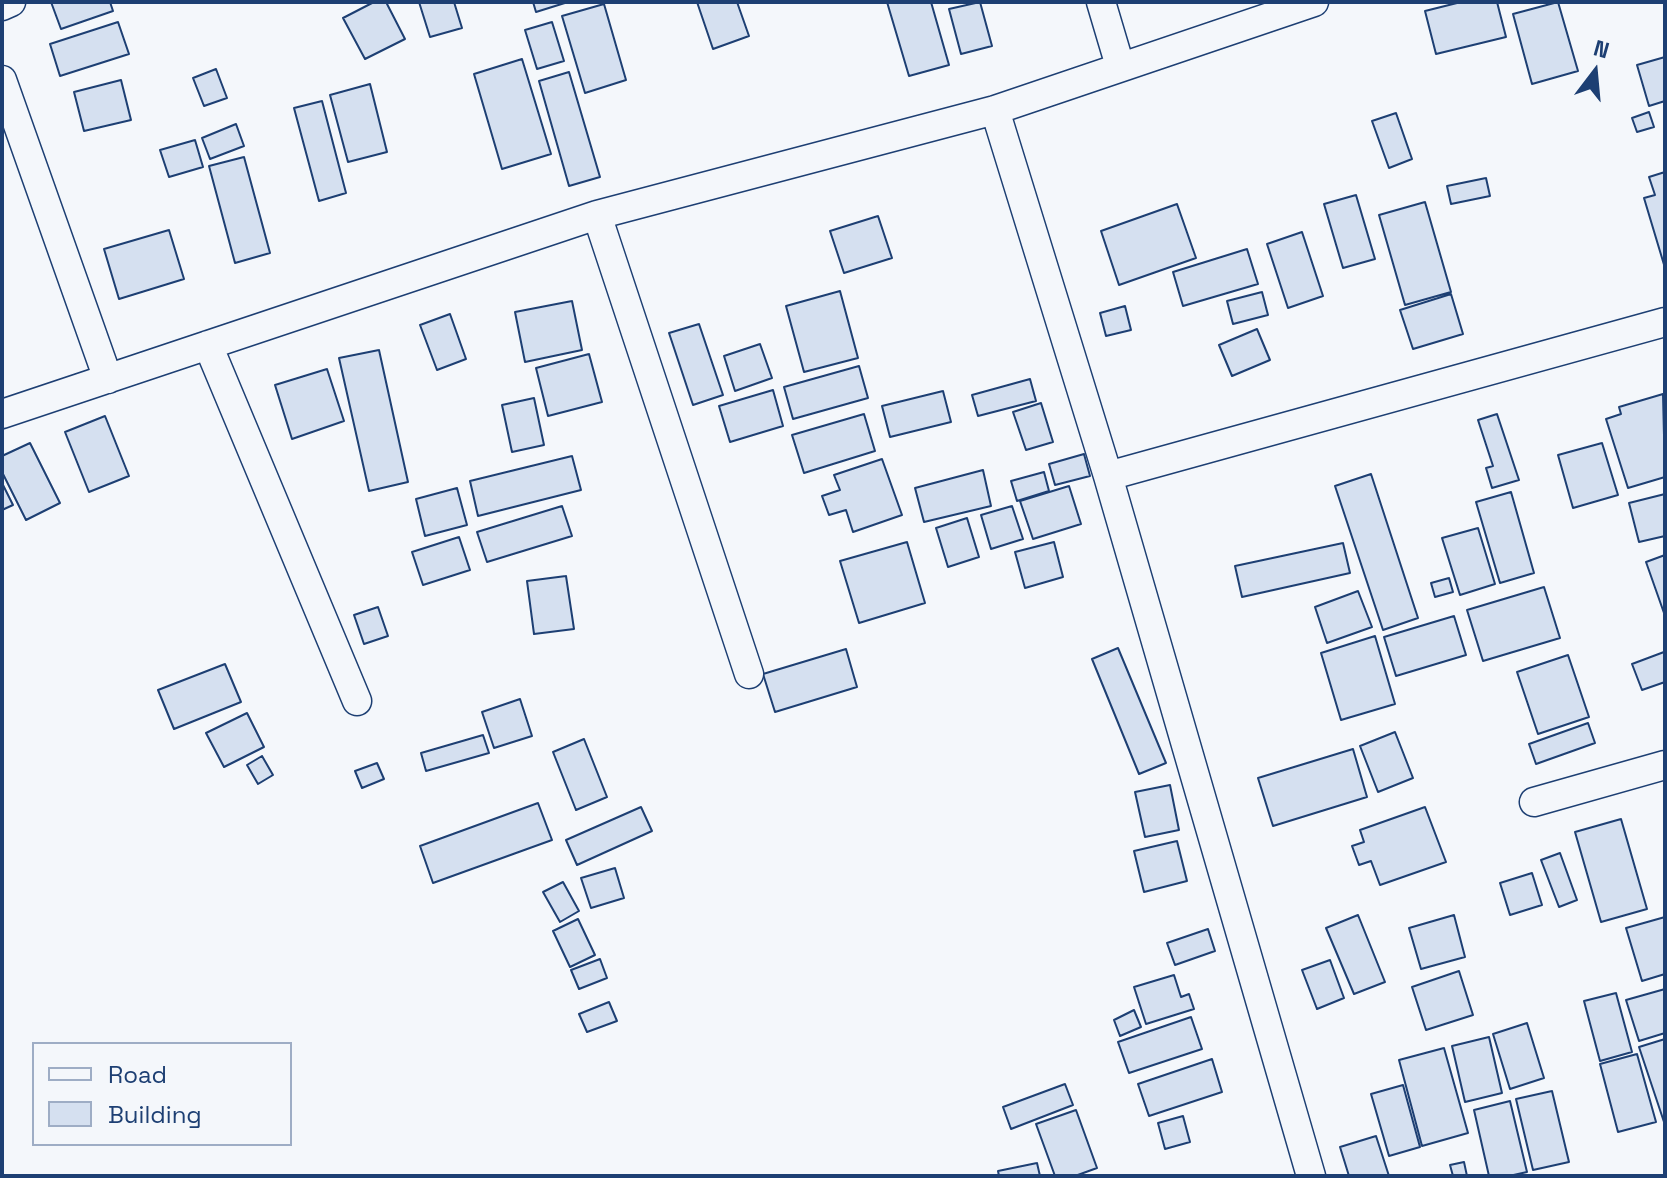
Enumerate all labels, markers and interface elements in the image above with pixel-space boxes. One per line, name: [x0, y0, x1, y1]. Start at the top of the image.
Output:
north arrow: [1555, 32, 1635, 112]
text: N: [1591, 33, 1613, 64]
legend: [32, 1042, 292, 1146]
text: Road: [108, 1059, 167, 1090]
text: Building: [108, 1099, 202, 1130]

